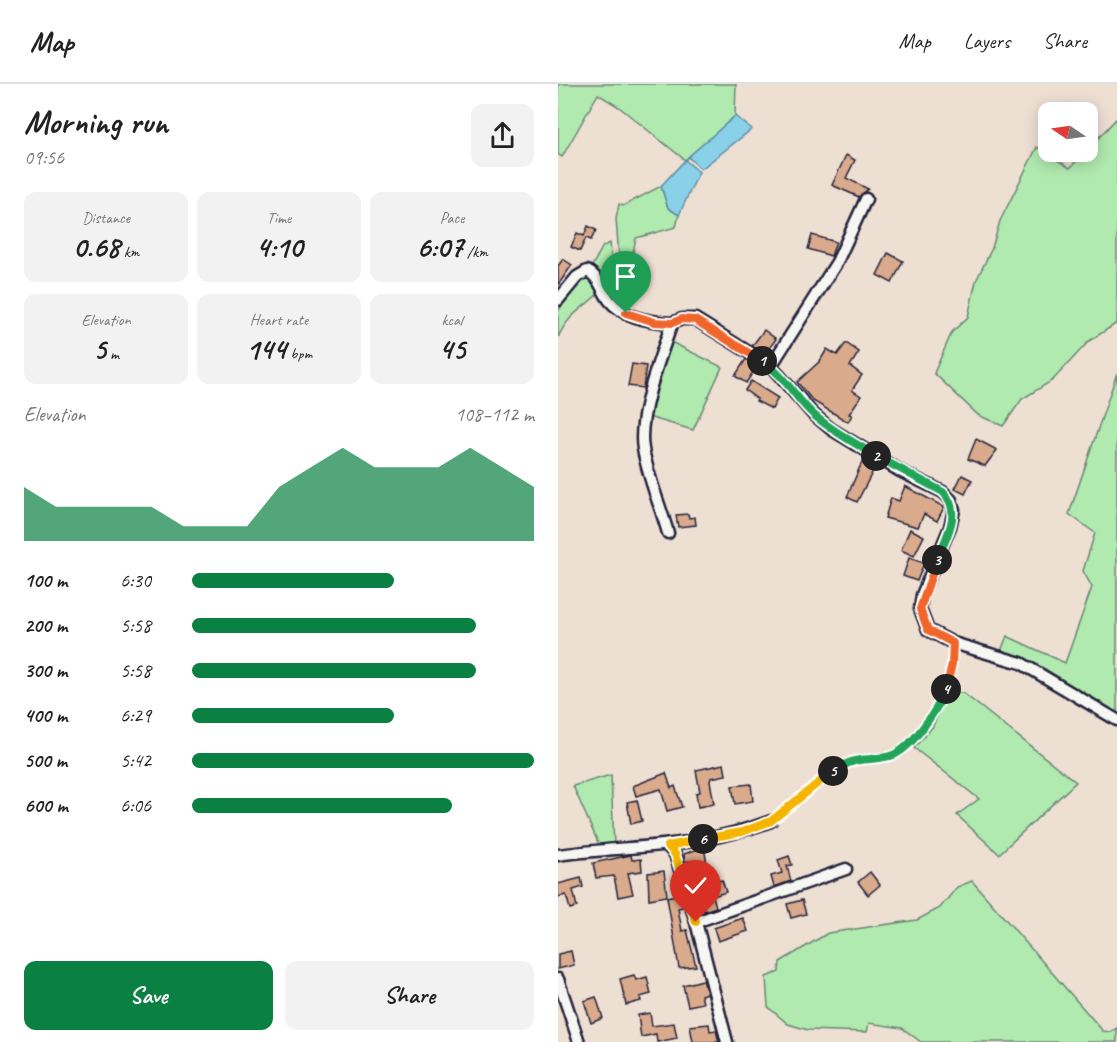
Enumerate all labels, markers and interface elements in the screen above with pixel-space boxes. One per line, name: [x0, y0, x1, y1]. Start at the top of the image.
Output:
text: Map: [30, 24, 73, 59]
text: Map: [898, 28, 931, 54]
text: Layers: [964, 28, 1010, 54]
text: Share: [1043, 28, 1087, 54]
text: Morning run: [24, 101, 168, 143]
north arrow: [1038, 102, 1098, 162]
map controls: [1038, 102, 1098, 162]
button: share: [471, 104, 534, 167]
text: 09:56: [24, 145, 64, 170]
text: Distance: [82, 208, 130, 228]
text: Time: [267, 208, 291, 228]
text: Pace: [440, 208, 464, 228]
text: 0.68: [73, 228, 120, 266]
text: 4:10: [256, 228, 302, 266]
text: 6:07: [416, 228, 463, 266]
text: km: [120, 242, 139, 262]
text: /km: [463, 242, 488, 262]
pin: [600, 251, 651, 313]
icon: arrive: [609, 260, 642, 293]
text: Elevation: [81, 310, 131, 330]
text: Heart rate: [250, 310, 308, 330]
text: kcal: [441, 310, 463, 330]
text: 5: [93, 330, 106, 368]
text: 144: [246, 330, 286, 368]
text: 45: [439, 330, 465, 368]
text: m: [106, 344, 119, 364]
text: bpm: [286, 344, 312, 364]
pin: 1: [747, 346, 777, 376]
text: 1: [758, 351, 766, 371]
text: Elevation: [24, 402, 86, 427]
text: 108–112 m: [455, 402, 534, 427]
pin: 2: [861, 441, 891, 471]
text: 2: [872, 446, 880, 466]
pin: 3: [922, 545, 952, 575]
text: 3: [933, 550, 941, 570]
text: 100 m: [24, 568, 67, 593]
text: 6:30: [120, 568, 151, 593]
text: 200 m: [24, 613, 67, 638]
text: 5:58: [120, 613, 151, 638]
text: 300 m: [24, 658, 67, 683]
text: 5:58: [120, 658, 151, 683]
pin: 4: [931, 674, 961, 704]
text: 4: [942, 679, 950, 699]
text: 400 m: [24, 703, 67, 728]
text: 6:29: [120, 703, 151, 728]
text: 500 m: [24, 748, 67, 773]
text: 5:42: [120, 748, 151, 773]
pin: 5: [818, 756, 848, 786]
text: 5: [830, 761, 836, 781]
text: 600 m: [24, 793, 68, 818]
text: 6:06: [120, 793, 151, 818]
pin: 6: [688, 824, 718, 854]
text: 6: [699, 829, 707, 849]
pin: [670, 860, 721, 922]
icon: check: [679, 869, 712, 902]
button: Save: [24, 961, 273, 1030]
button: Share: [285, 961, 534, 1030]

